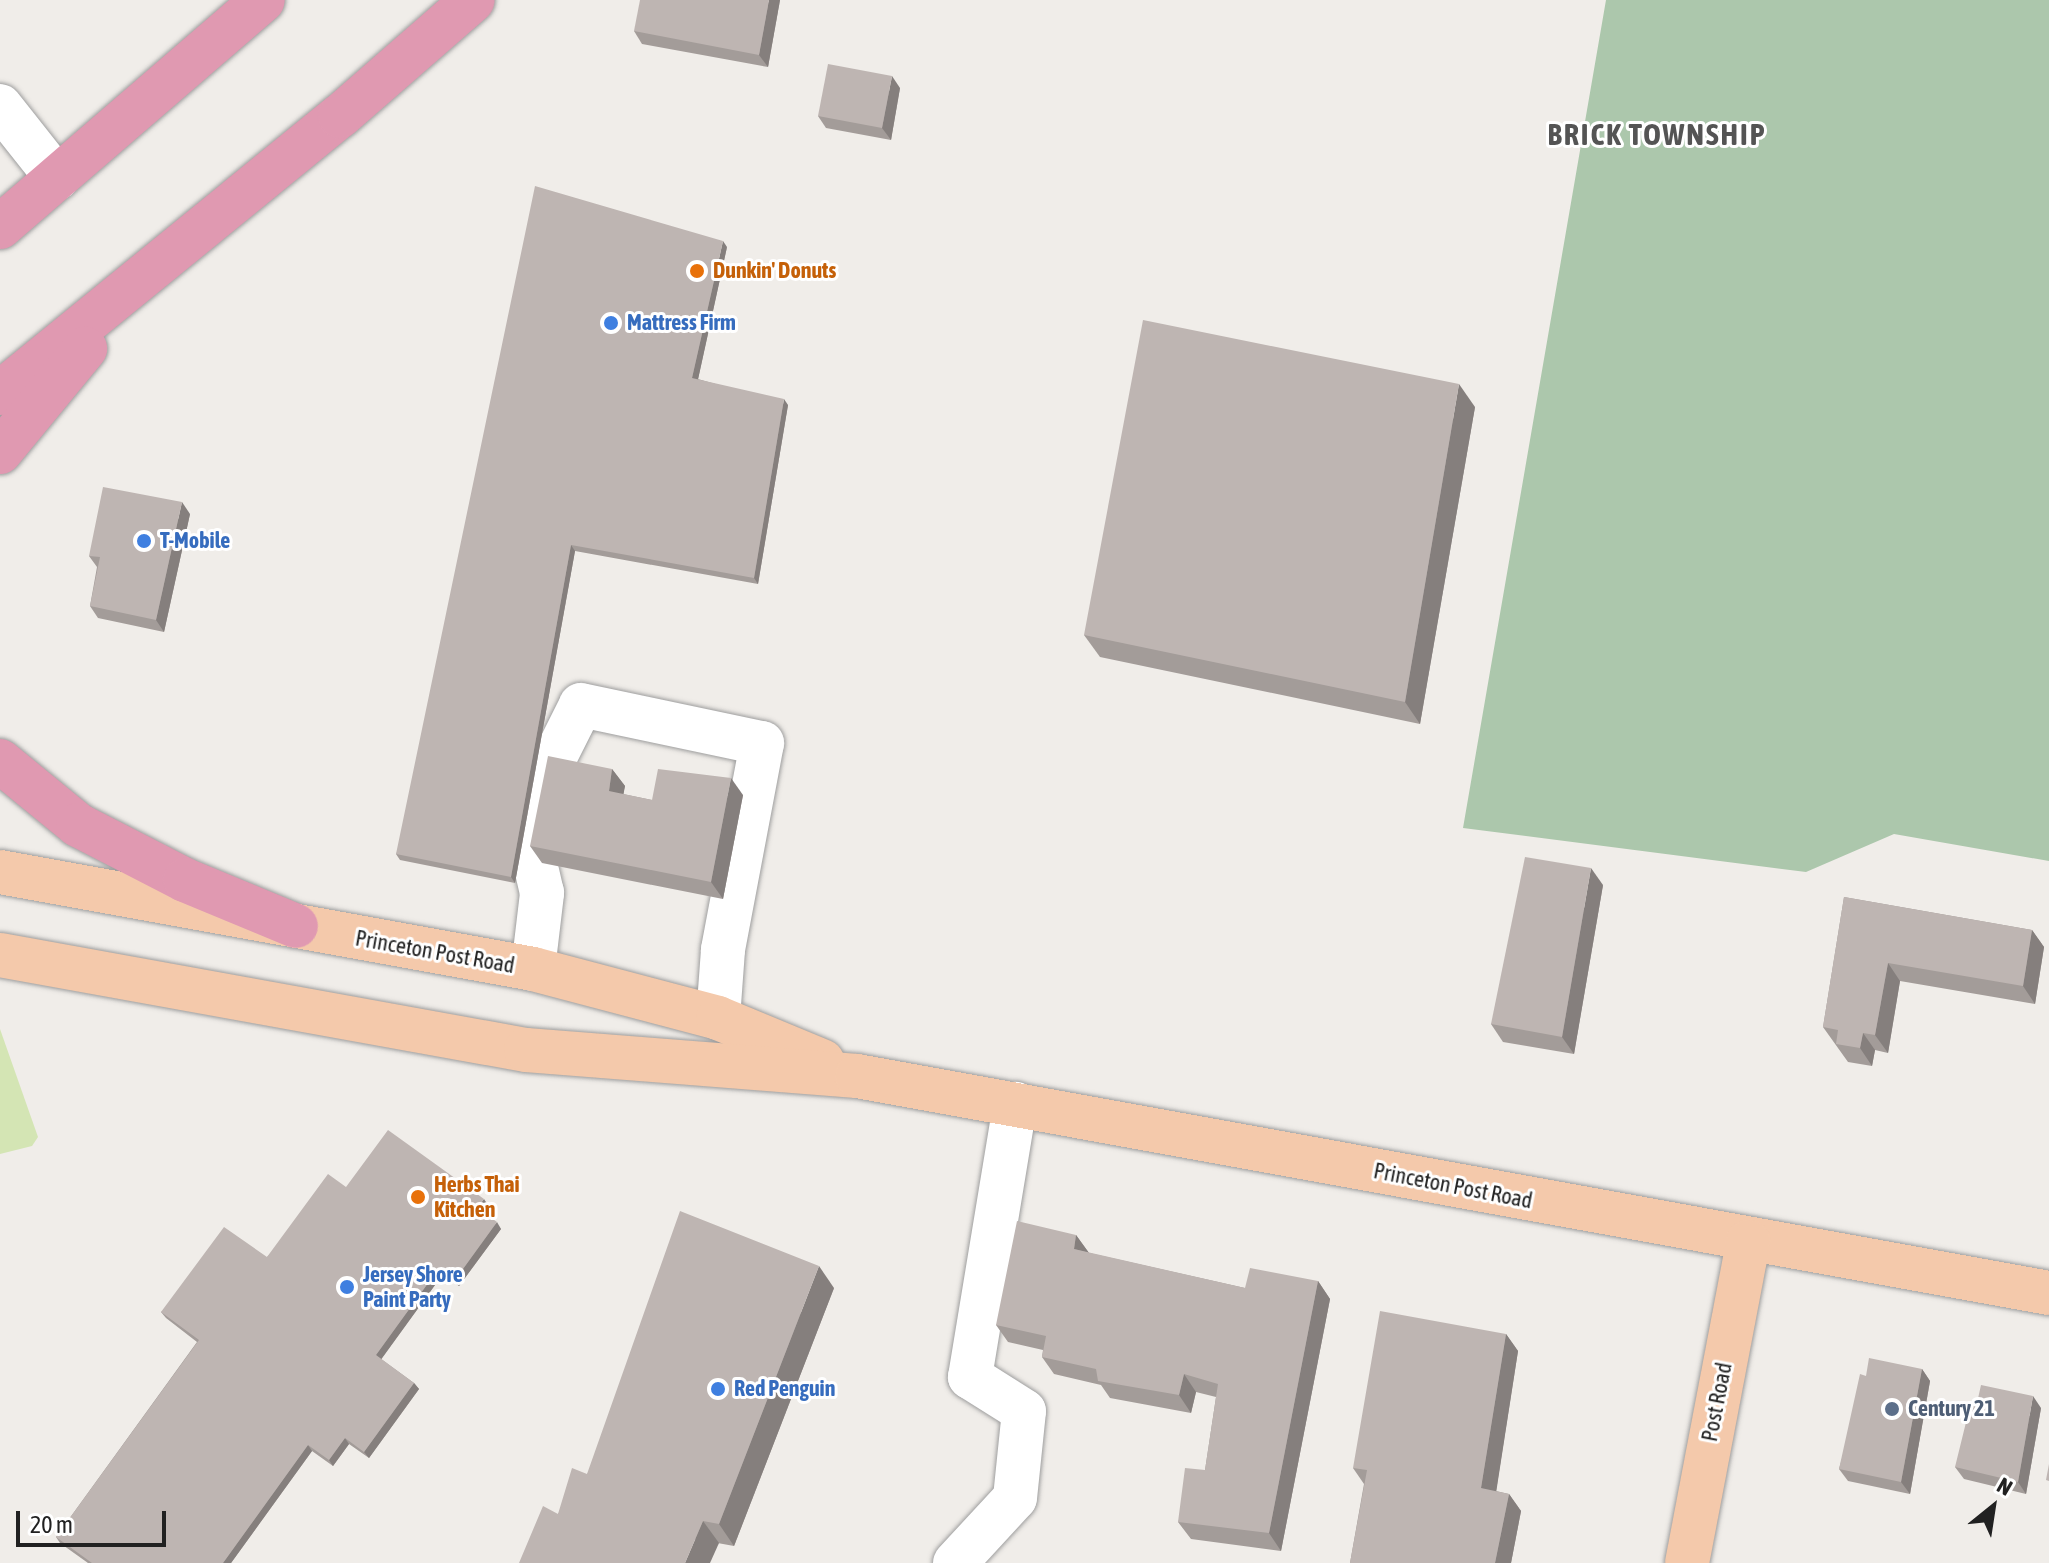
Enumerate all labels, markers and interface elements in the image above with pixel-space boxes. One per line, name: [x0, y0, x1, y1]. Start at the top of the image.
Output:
district label: BRICK TOWNSHIP: [1548, 116, 1766, 152]
place label: Dunkin' Donuts: [713, 258, 836, 284]
marker: Dunkin' Donuts: [688, 262, 706, 280]
place label: Mattress Firm: [627, 310, 736, 336]
marker: Mattress Firm: [602, 314, 620, 332]
place label: T-Mobile: [160, 528, 230, 554]
marker: T-Mobile: [135, 532, 153, 550]
street label: Princeton Post Road: [353, 925, 517, 979]
street label: Princeton Post Road: [1371, 1158, 1535, 1214]
place label: Herbs Thai Kitchen: [434, 1171, 520, 1222]
marker: Herbs Thai Kitchen: [409, 1188, 427, 1206]
place label: Jersey Shore Paint Party: [363, 1261, 463, 1312]
marker: Jersey Shore Paint Party: [338, 1278, 356, 1296]
street label: Post Road: [1696, 1360, 1738, 1444]
place label: Red Penguin: [734, 1376, 835, 1402]
marker: Red Penguin: [709, 1380, 727, 1398]
place label: Century 21: [1908, 1396, 1995, 1422]
marker: Century 21: [1883, 1400, 1901, 1418]
north arrow: [1953, 1467, 2033, 1547]
text: N: [1993, 1472, 2017, 1501]
scale bar: [20, 1495, 170, 1545]
text: 20 m: [30, 1511, 73, 1538]

